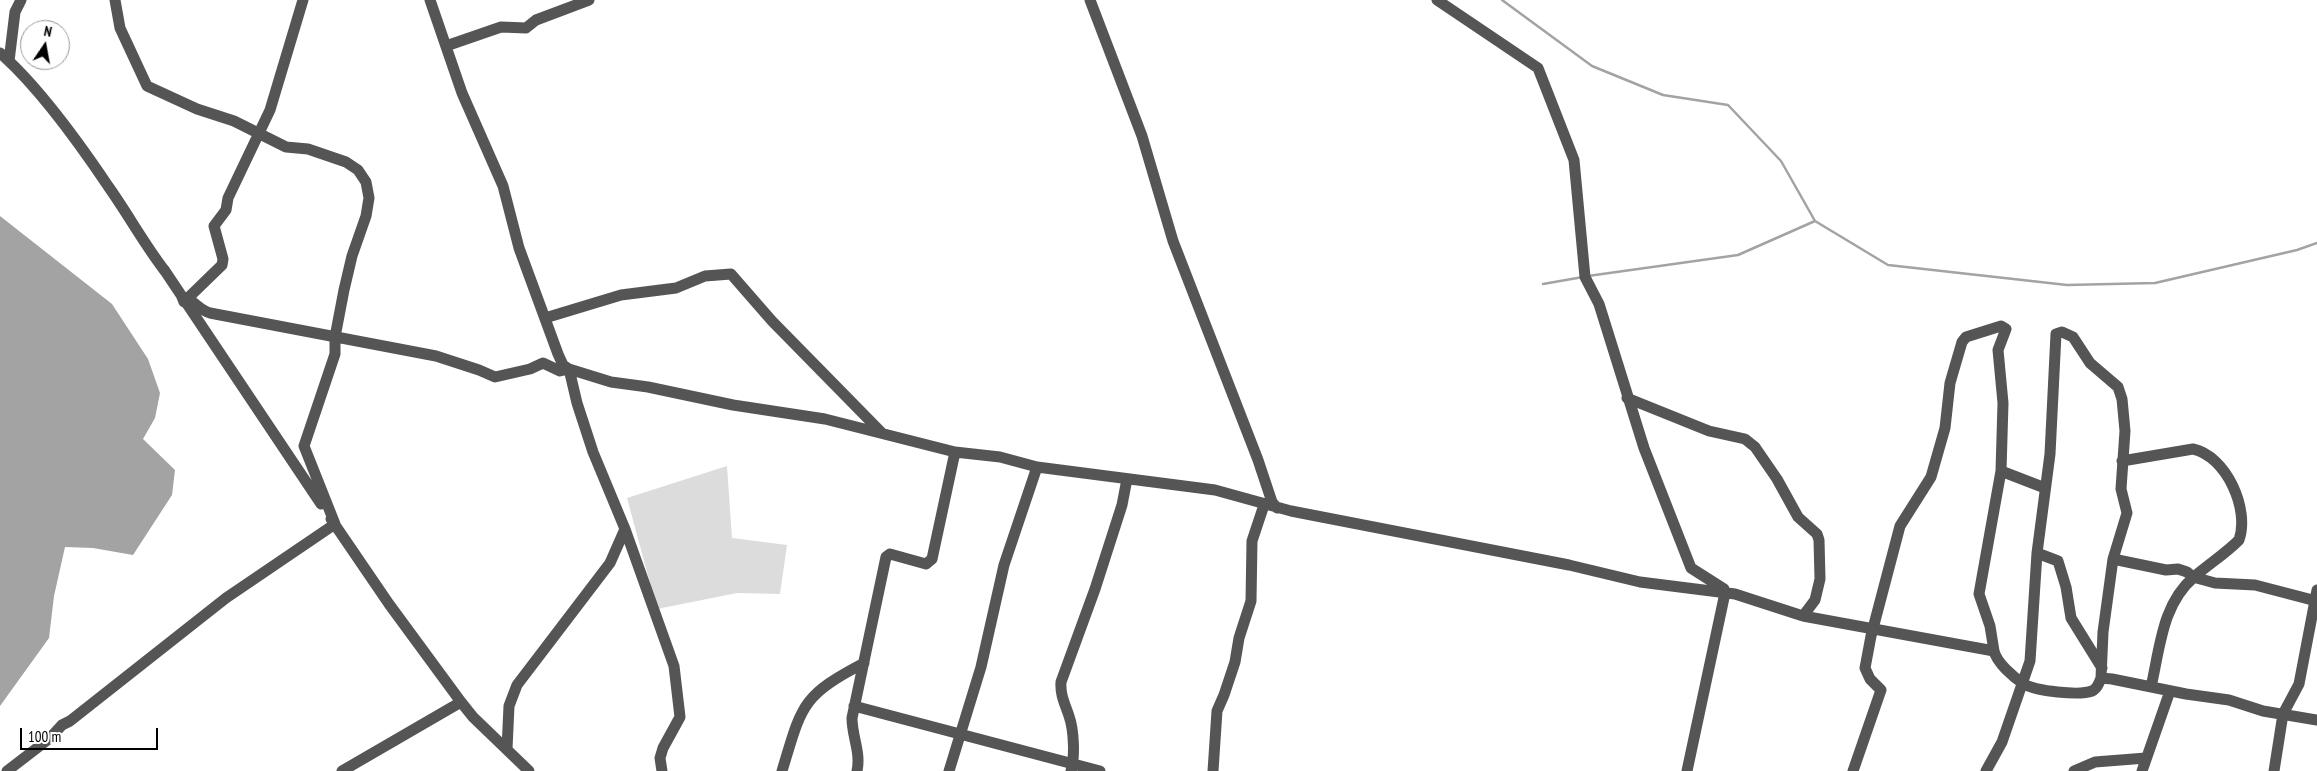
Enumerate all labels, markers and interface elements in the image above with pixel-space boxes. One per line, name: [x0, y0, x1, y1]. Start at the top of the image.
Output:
north arrow: [20, 20, 70, 70]
text: N: [42, 22, 53, 41]
scale bar: [22, 718, 160, 750]
text: 100 m: [28, 727, 61, 746]

